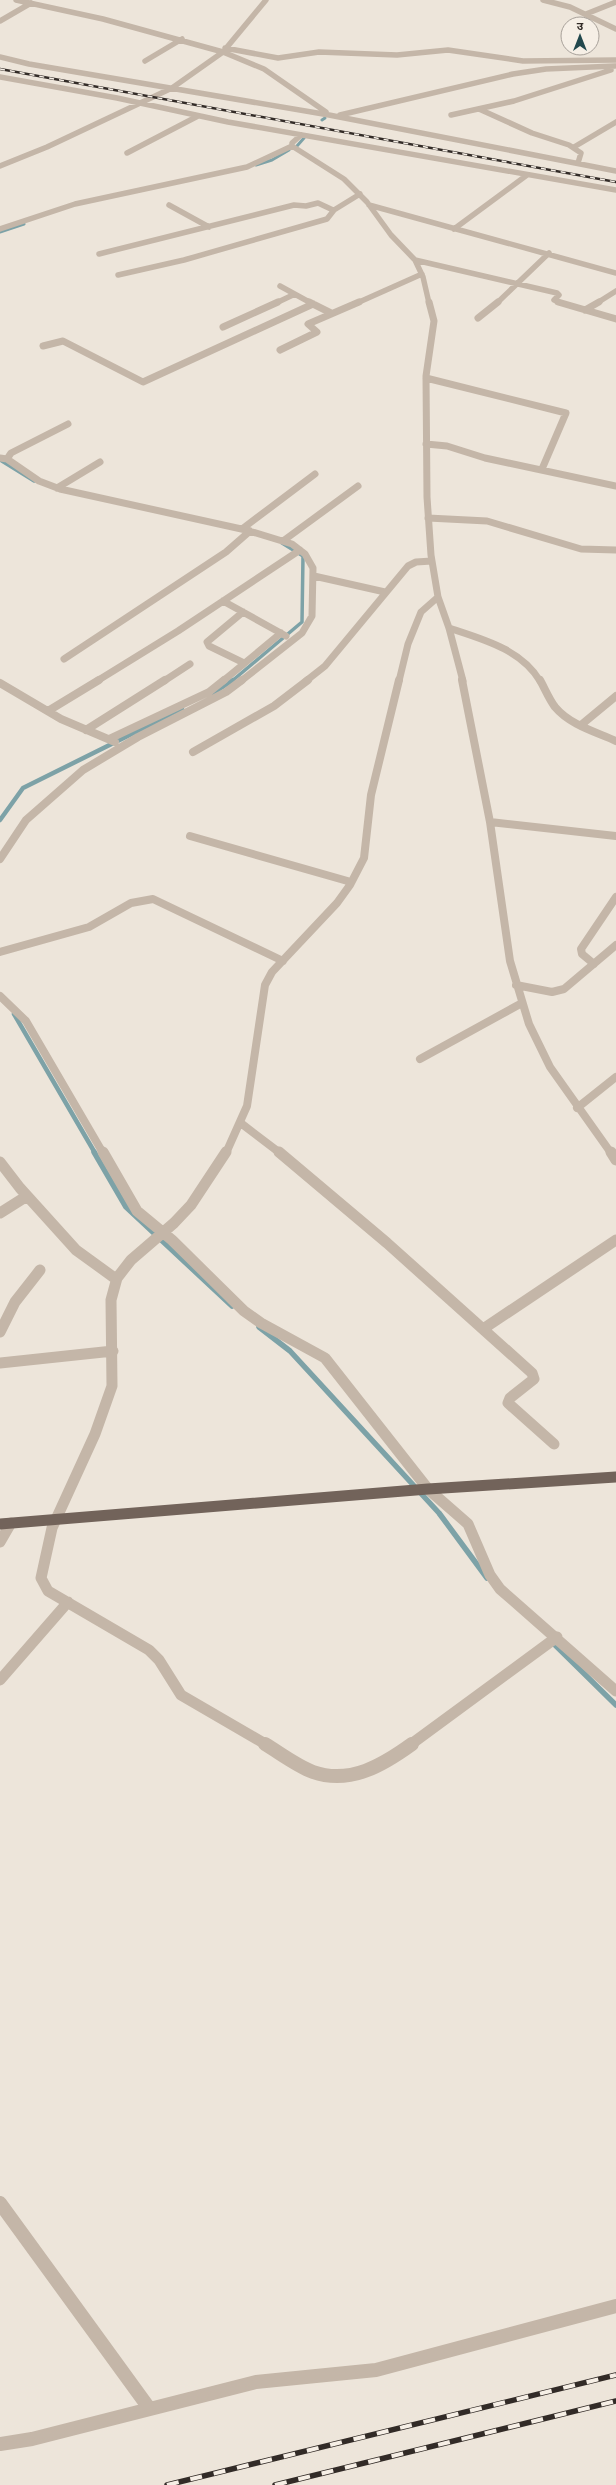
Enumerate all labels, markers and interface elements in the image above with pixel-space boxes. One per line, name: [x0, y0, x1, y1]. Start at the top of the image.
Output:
north arrow: [560, 16, 600, 56]
text: उ: [577, 20, 584, 34]

